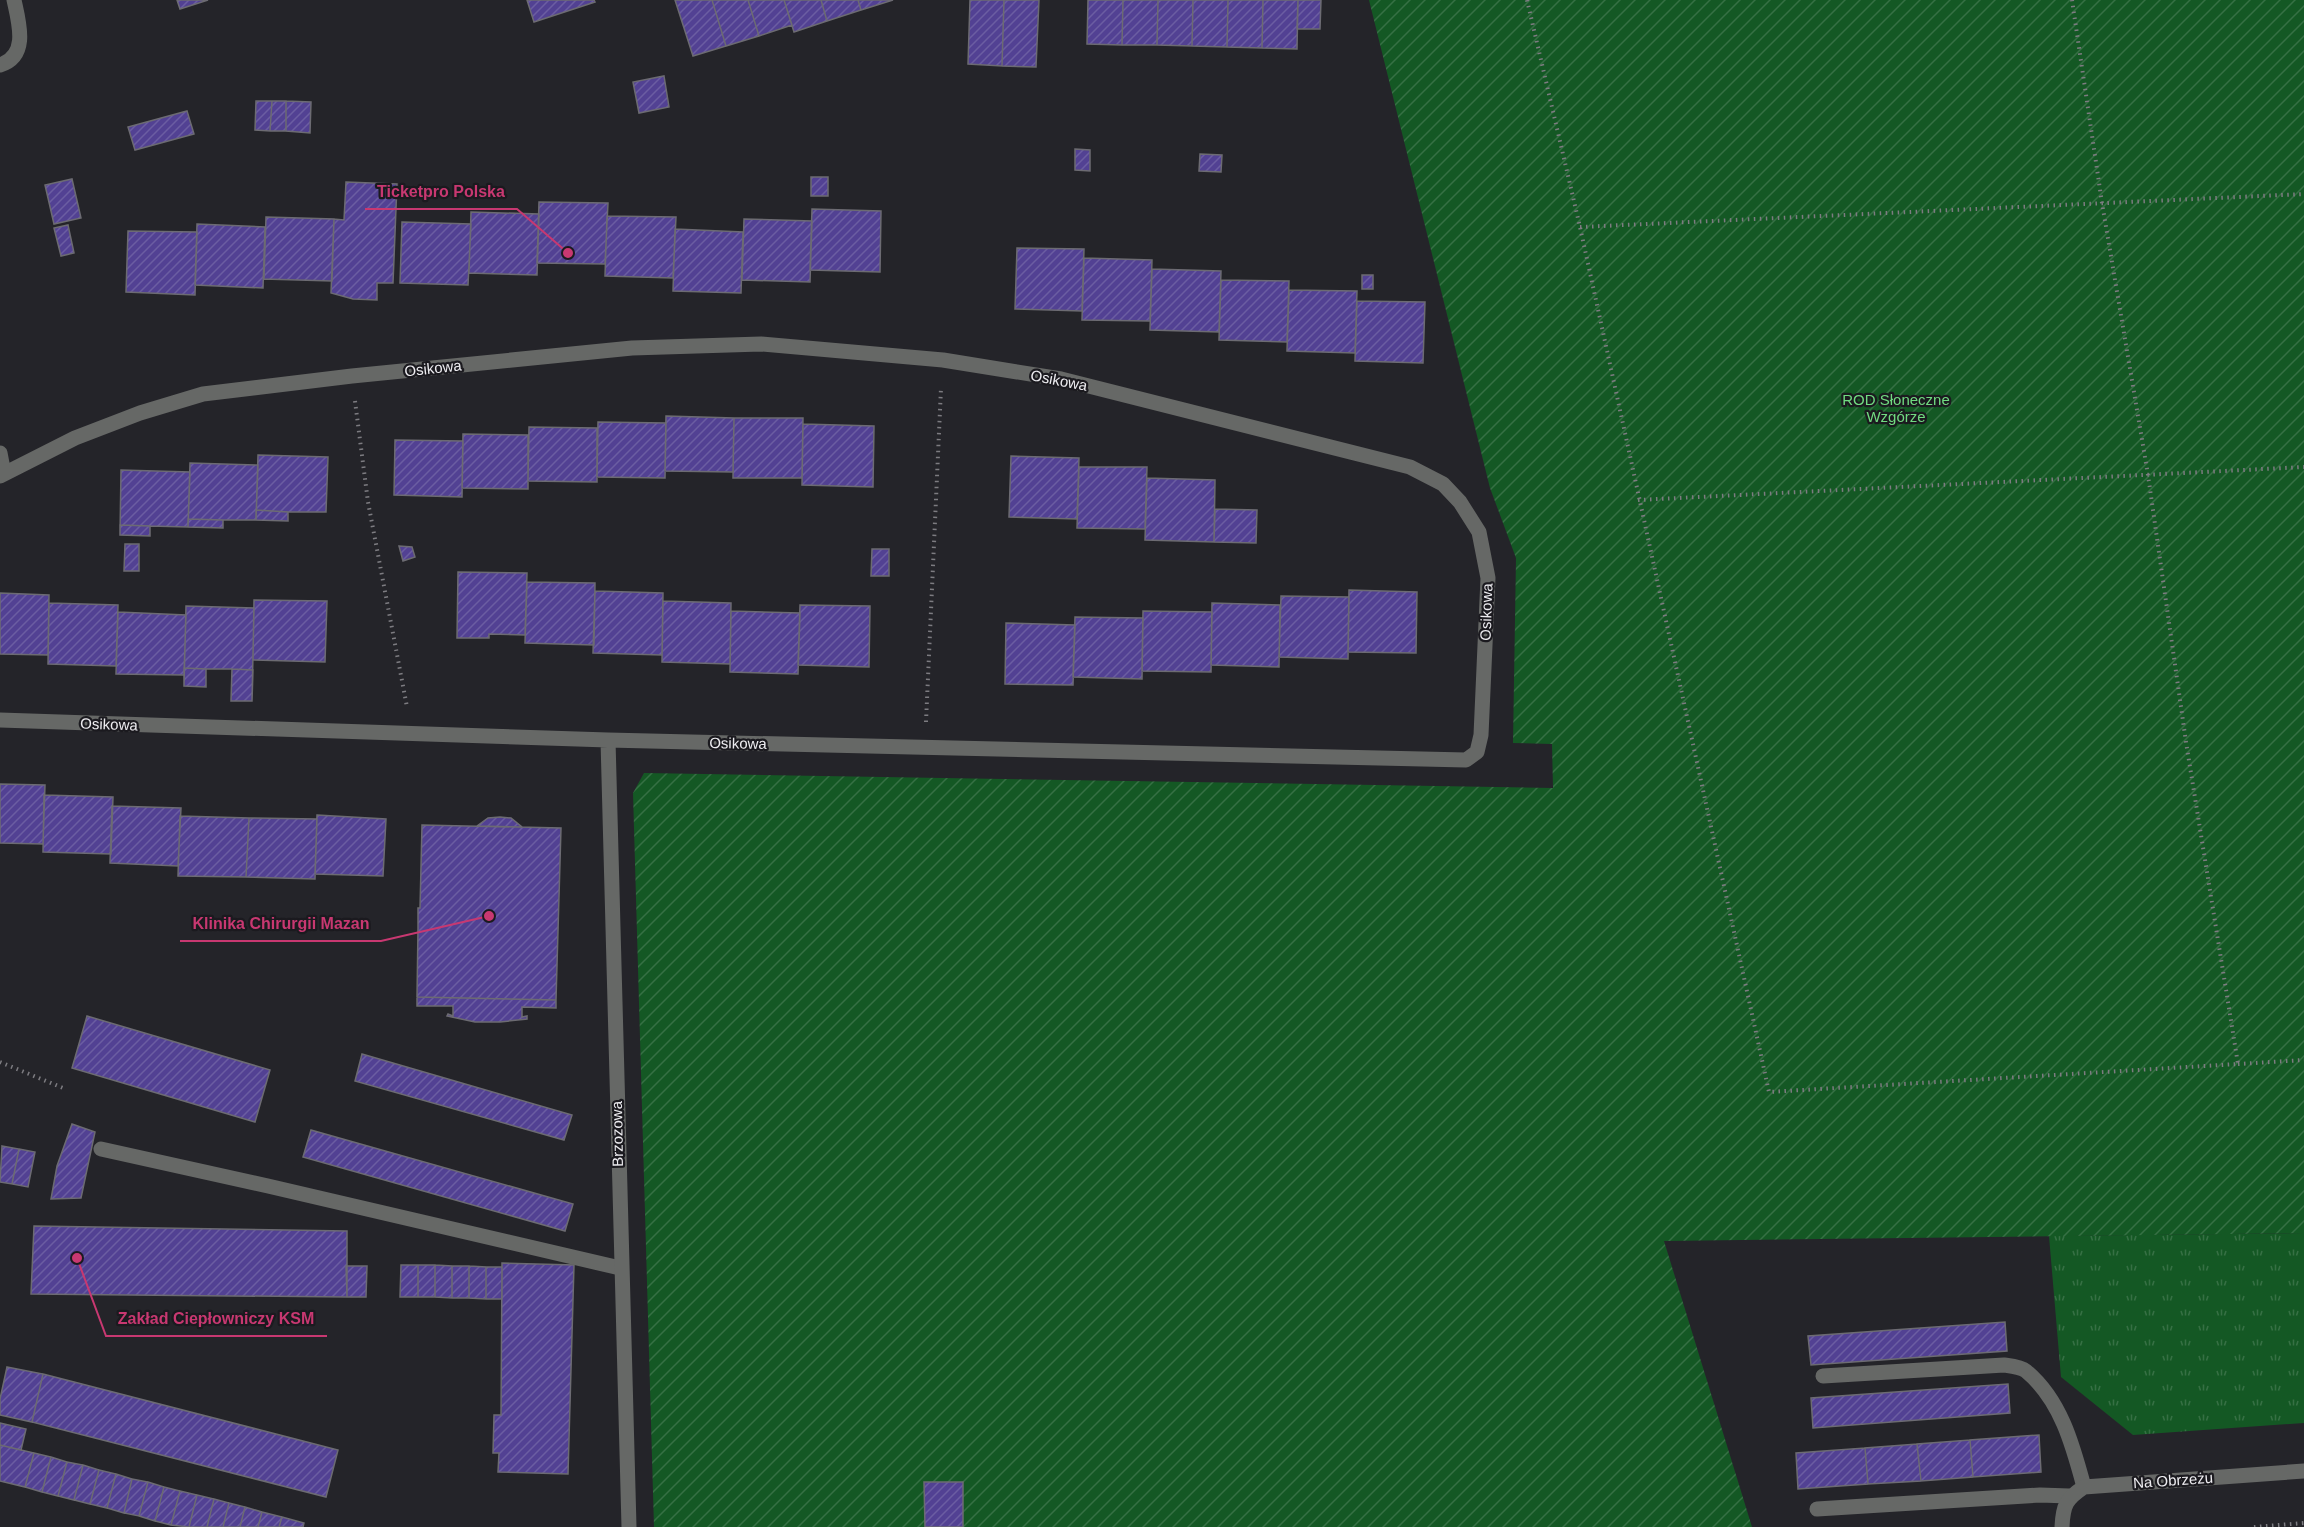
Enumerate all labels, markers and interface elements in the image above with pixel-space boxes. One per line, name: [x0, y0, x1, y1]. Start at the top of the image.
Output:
callout: Ticketpro Polska: [365, 175, 517, 209]
text: Ticketpro Polska: [377, 183, 505, 200]
street label: Osikowa: [404, 356, 463, 379]
street label: Osikowa: [1029, 366, 1089, 394]
park label: ROD Słoneczne Wzgórze: [1842, 391, 1950, 425]
street label: Osikowa: [1477, 582, 1496, 641]
street label: Osikowa: [80, 715, 139, 734]
street label: Osikowa: [709, 734, 768, 752]
callout: Klinika Chirurgii Mazan: [180, 907, 381, 941]
text: Klinika Chirurgii Mazan: [193, 915, 369, 932]
street label: Brzozowa: [608, 1100, 626, 1167]
callout: Zakład Ciepłowniczy KSM: [106, 1302, 327, 1336]
text: Zakład Ciepłowniczy KSM: [118, 1310, 314, 1327]
street label: Na Obrzeżu: [2132, 1469, 2214, 1491]

